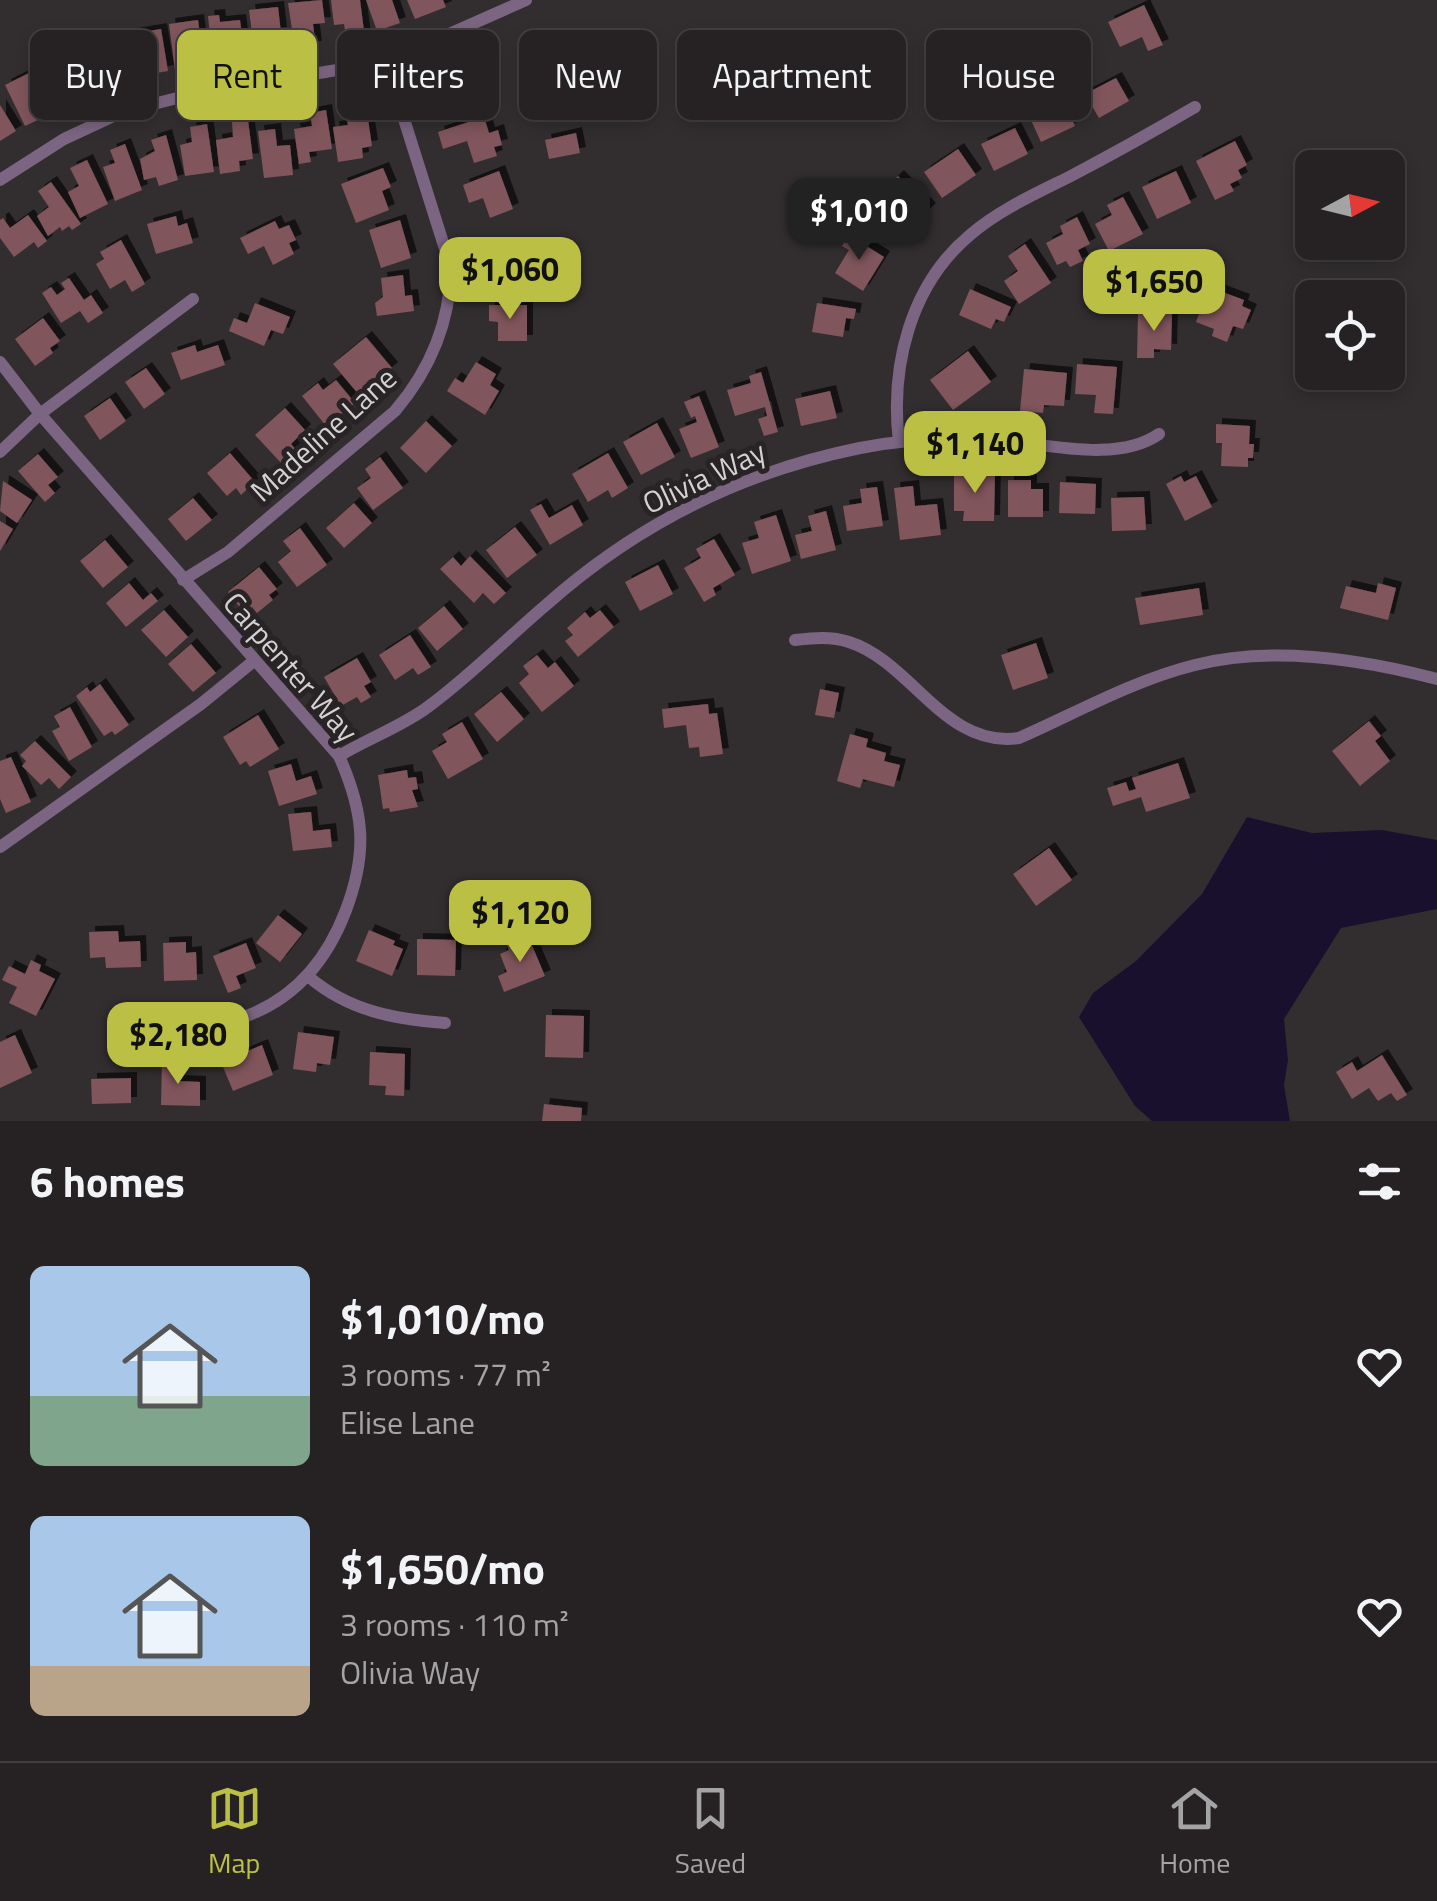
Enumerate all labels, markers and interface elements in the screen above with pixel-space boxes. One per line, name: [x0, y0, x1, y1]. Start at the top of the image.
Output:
chip: Buy: [30, 30, 157, 120]
chip: Rent: [177, 30, 317, 120]
chip: Filters: [337, 30, 499, 120]
chip: New: [519, 30, 657, 120]
chip: Apartment: [677, 30, 906, 120]
chip: House: [926, 30, 1091, 120]
north arrow: [1295, 150, 1405, 260]
map controls: [1295, 150, 1405, 390]
pin: $1,010: [778, 178, 940, 263]
text: $1,010: [810, 186, 908, 234]
pin: $1,060: [429, 237, 591, 322]
text: $1,060: [461, 245, 559, 293]
pin: $1,650: [1073, 249, 1235, 334]
text: $1,650: [1105, 257, 1203, 305]
button: locate: [1295, 280, 1405, 390]
street label: Madeline Lane: [240, 356, 406, 512]
pin: $1,140: [894, 411, 1056, 496]
text: $1,140: [926, 419, 1024, 467]
street label: Olivia Way: [635, 428, 773, 526]
street label: Carpenter Way: [212, 581, 370, 753]
pin: $1,120: [439, 880, 601, 965]
text: $1,120: [471, 888, 569, 936]
pin: $2,180: [97, 1002, 259, 1087]
text: $2,180: [129, 1010, 227, 1058]
text: 6 homes: [30, 1149, 185, 1213]
icon: filters: [1352, 1154, 1407, 1209]
text: $1,010/mo: [340, 1286, 545, 1350]
icon: home: [110, 1306, 230, 1426]
icon: heart: [1352, 1339, 1407, 1394]
text: 3 rooms · 77 m²: [340, 1350, 551, 1398]
text: Elise Lane: [340, 1398, 475, 1446]
text: $1,650/mo: [340, 1536, 545, 1600]
icon: home: [110, 1556, 230, 1676]
icon: heart: [1352, 1589, 1407, 1644]
text: 3 rooms · 110 m²: [340, 1600, 569, 1648]
text: Olivia Way: [340, 1648, 480, 1696]
tab: Map: [207, 1781, 262, 1884]
tab: Saved: [675, 1781, 746, 1884]
tab: Home: [1159, 1781, 1230, 1884]

